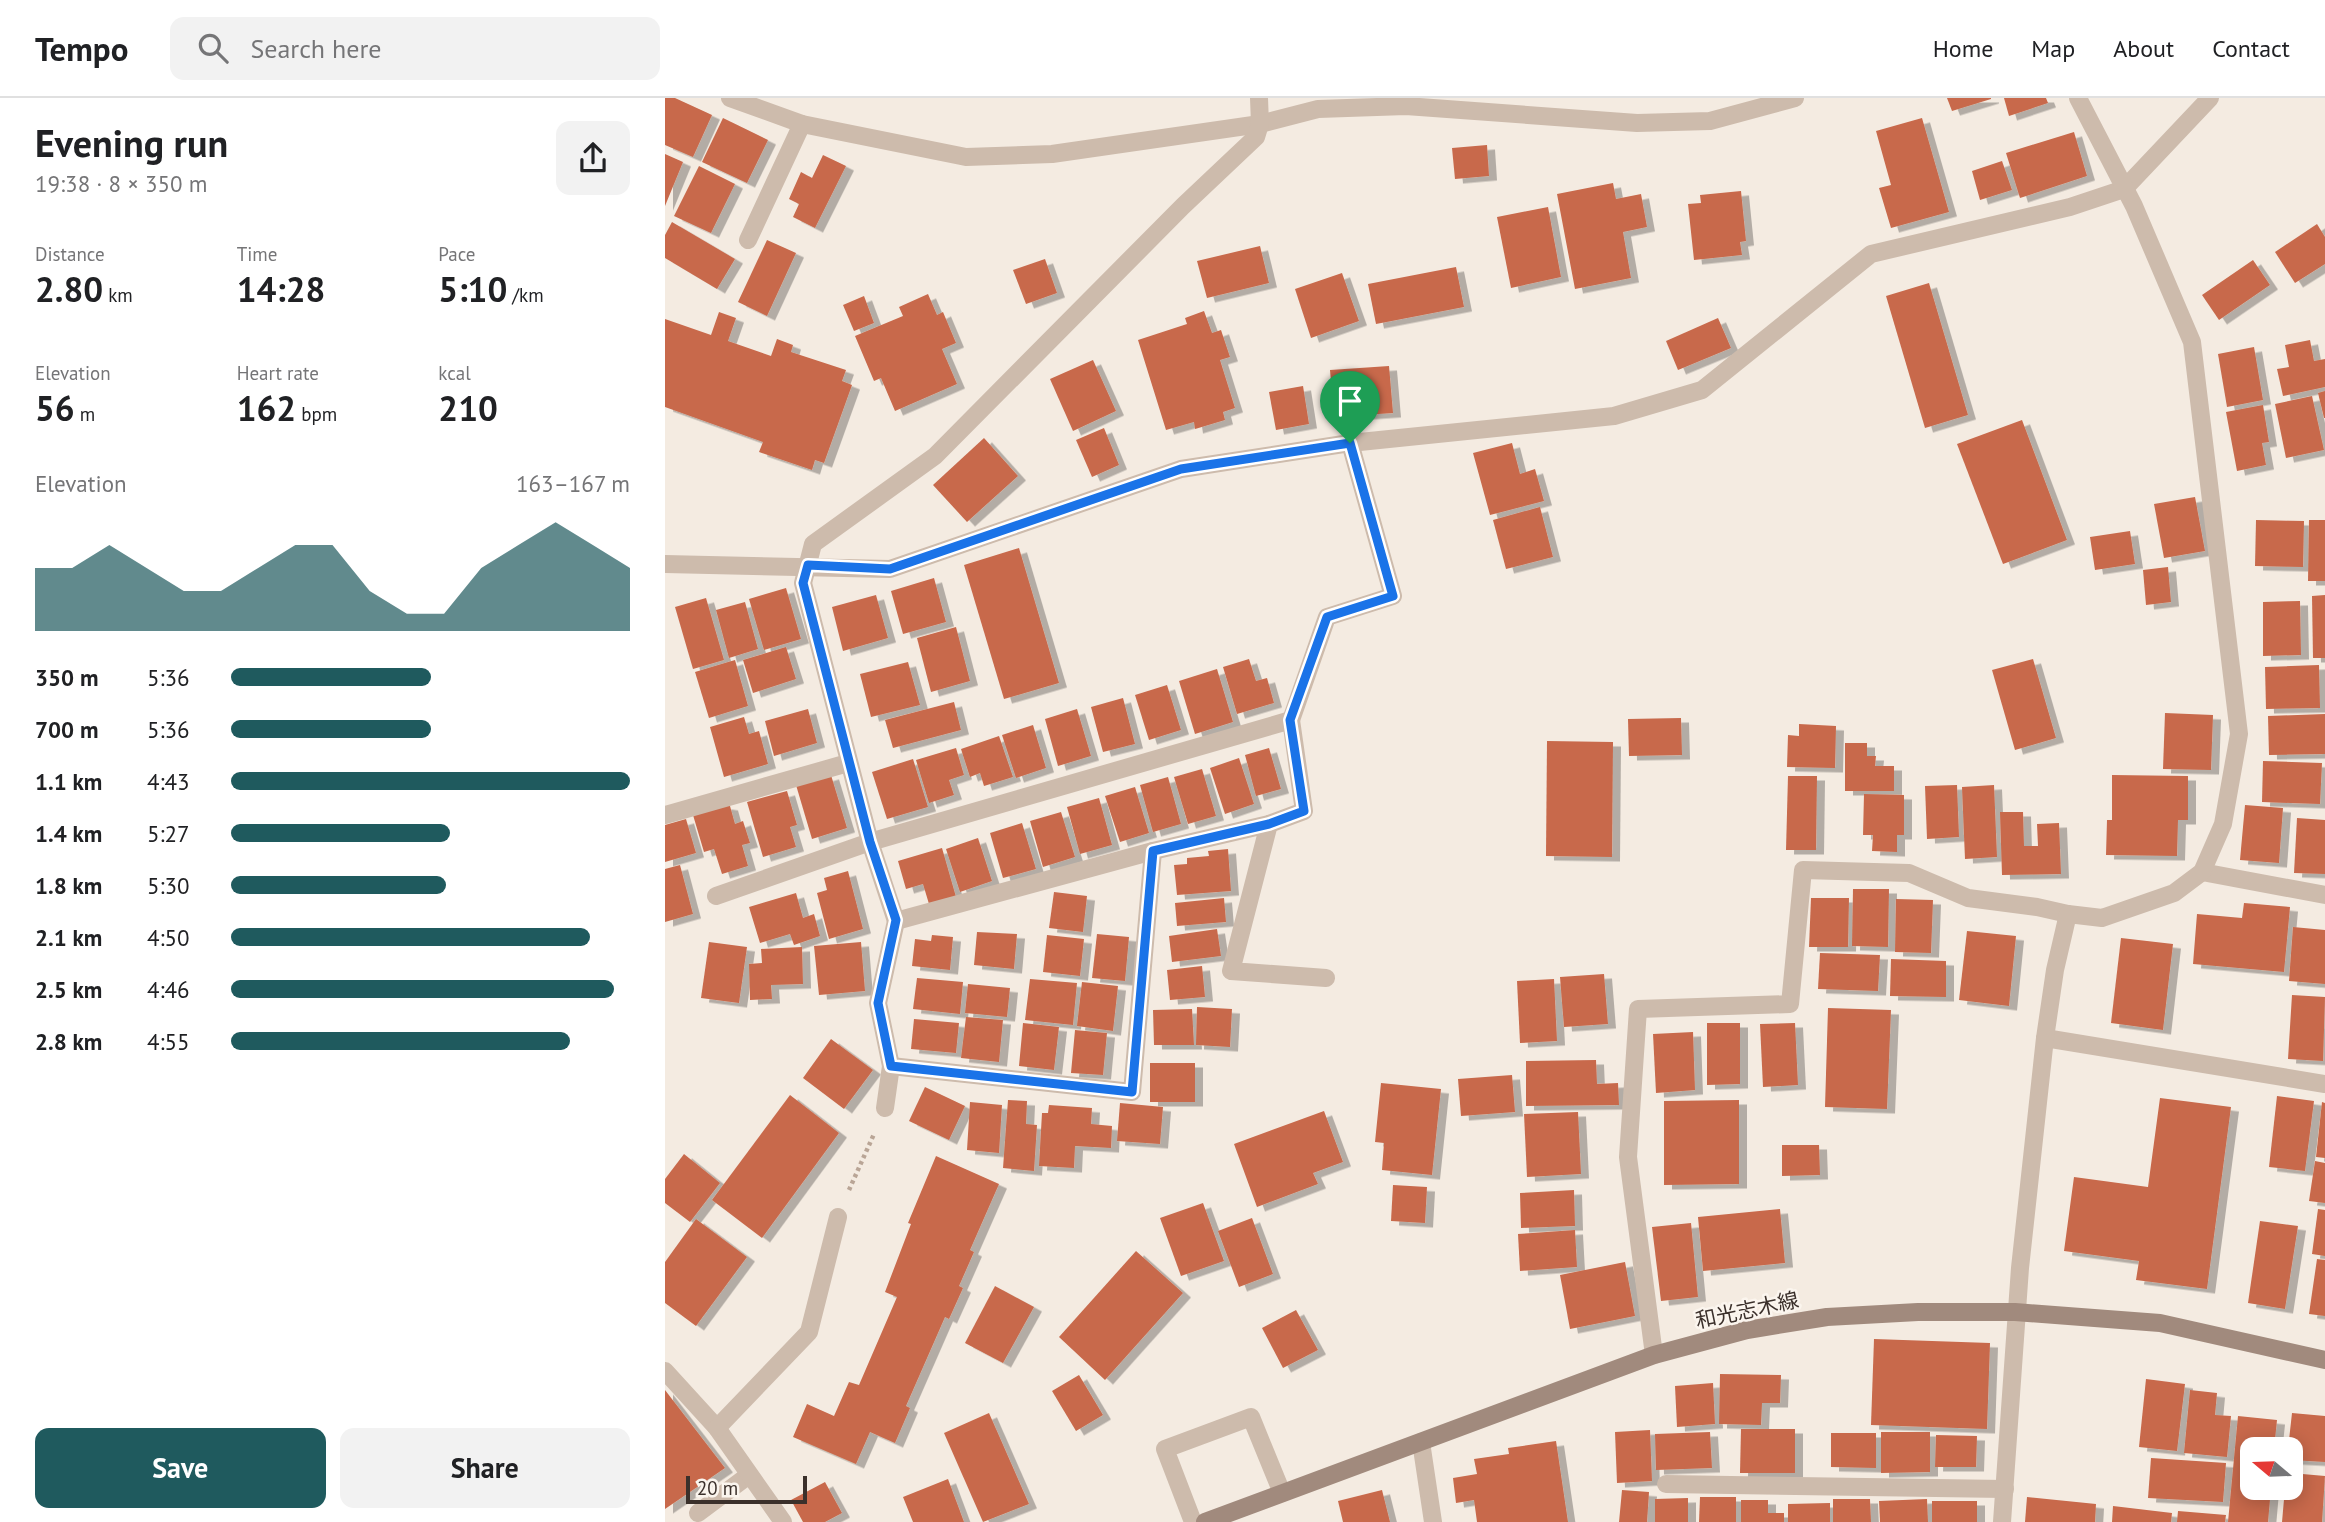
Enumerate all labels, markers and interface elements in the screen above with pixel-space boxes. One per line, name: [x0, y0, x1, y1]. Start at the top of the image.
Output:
search box: [170, 17, 660, 80]
text: Tempo: [35, 27, 128, 70]
icon: search: [194, 29, 232, 67]
text: Search here: [250, 32, 382, 65]
text: Home: [1933, 33, 1993, 64]
text: Map: [2031, 33, 2075, 64]
text: About: [2113, 33, 2174, 64]
text: Contact: [2212, 33, 2290, 64]
text: Evening run: [35, 118, 228, 167]
button: share: [556, 121, 630, 195]
text: 19:38 · 8 × 350 m: [35, 169, 207, 198]
text: Distance: [35, 242, 105, 266]
text: Time: [237, 242, 277, 266]
text: Pace: [438, 242, 476, 266]
text: 2.80: [35, 266, 103, 312]
text: 14:28: [237, 266, 325, 312]
text: 5:10: [438, 266, 507, 312]
text: km: [103, 283, 133, 307]
text: /km: [507, 283, 544, 307]
text: Elevation: [35, 361, 111, 385]
text: Heart rate: [237, 361, 319, 385]
text: kcal: [438, 361, 471, 385]
pin: [1320, 371, 1380, 443]
icon: arrive: [1331, 382, 1369, 420]
text: 56: [35, 385, 75, 431]
text: 162: [237, 385, 296, 431]
text: 210: [438, 385, 498, 431]
text: m: [75, 402, 95, 426]
text: bpm: [296, 402, 337, 426]
text: Elevation: [35, 469, 127, 498]
text: 163–167 m: [516, 469, 630, 498]
text: 350 m: [35, 663, 98, 692]
text: 5:36: [147, 663, 190, 692]
text: 700 m: [35, 715, 98, 744]
text: 5:36: [147, 715, 190, 744]
text: 1.1 km: [35, 767, 102, 796]
text: 4:43: [147, 767, 190, 796]
text: 1.4 km: [35, 819, 102, 848]
text: 5:27: [147, 819, 190, 848]
text: 1.8 km: [35, 871, 102, 900]
text: 5:30: [147, 871, 190, 900]
text: 2.1 km: [35, 923, 102, 952]
text: 4:50: [147, 923, 190, 952]
text: 2.5 km: [35, 975, 102, 1004]
text: 4:46: [147, 975, 190, 1004]
text: 2.8 km: [35, 1027, 102, 1056]
text: 4:55: [147, 1027, 190, 1056]
street label: 和光志木線: [1693, 1286, 1801, 1334]
button: Save: [35, 1428, 326, 1508]
button: Share: [340, 1428, 630, 1508]
north arrow: [2240, 1437, 2303, 1500]
map controls: [2240, 1437, 2303, 1500]
scale bar: [686, 1473, 807, 1505]
text: 20 m: [697, 1476, 738, 1500]

